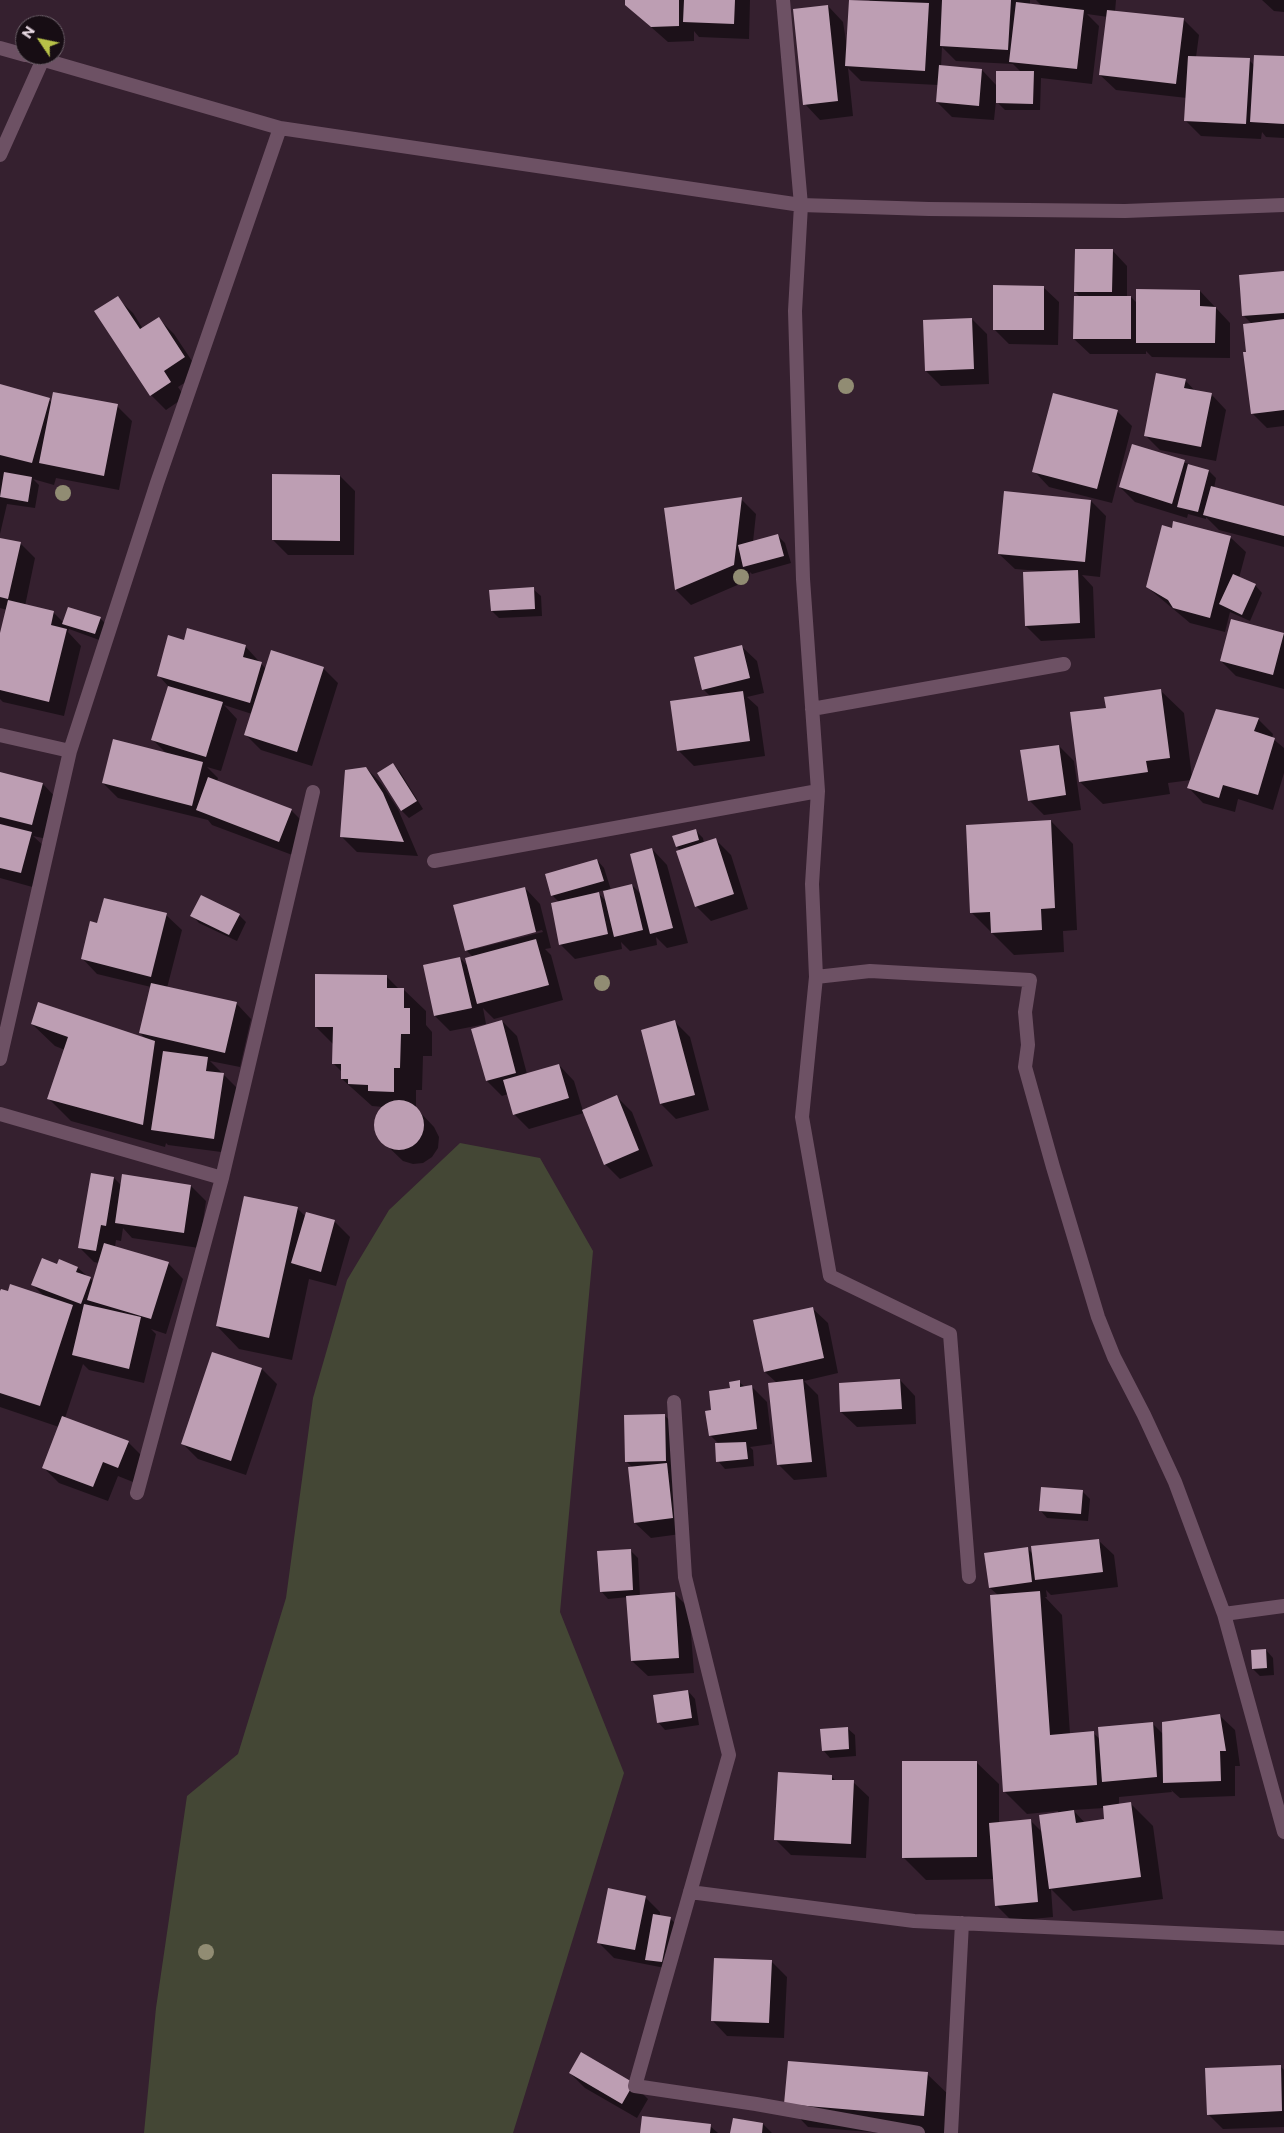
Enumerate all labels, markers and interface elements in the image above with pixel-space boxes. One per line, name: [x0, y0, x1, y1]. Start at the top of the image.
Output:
north arrow: [15, 15, 65, 65]
text: N: [18, 22, 39, 42]

